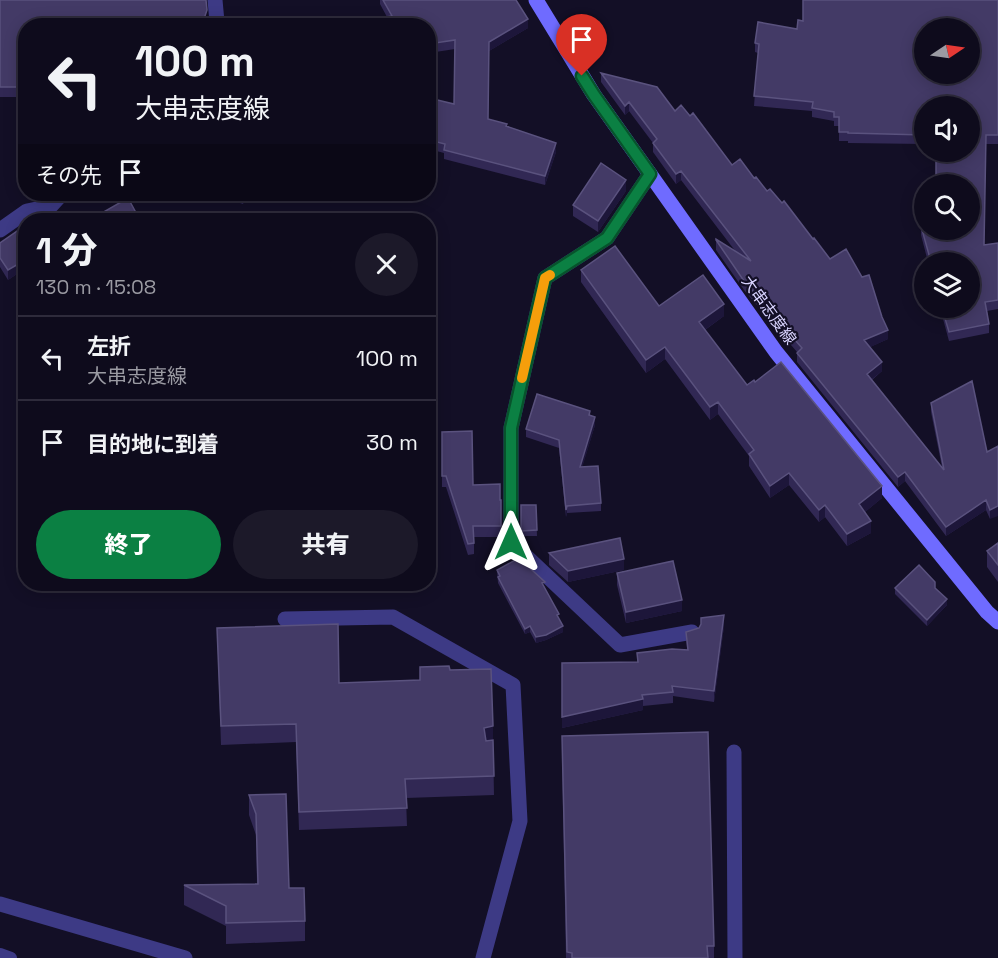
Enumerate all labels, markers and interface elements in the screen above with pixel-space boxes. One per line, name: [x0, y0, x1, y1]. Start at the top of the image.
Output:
pin: [556, 14, 607, 76]
north arrow: [914, 18, 980, 84]
map controls: [914, 18, 980, 318]
icon: arrive: [565, 23, 598, 56]
text: 100 m: [135, 35, 255, 88]
icon: left: [36, 42, 114, 120]
text: 大串志度線: [135, 91, 270, 126]
button: sound: [914, 96, 980, 162]
icon: arrive: [114, 156, 147, 189]
text: その先: [36, 161, 102, 189]
button: search: [914, 174, 980, 240]
text: 1 分: [36, 228, 97, 274]
button: close: [355, 233, 418, 296]
button: layers: [914, 252, 980, 318]
street label: 大串志度線: [737, 271, 801, 349]
text: 130 m · 15:08: [36, 274, 156, 300]
text: 左折: [87, 332, 131, 360]
icon: left: [36, 342, 69, 375]
text: 100 m: [356, 344, 418, 372]
text: 大串志度線: [87, 363, 187, 389]
icon: arrive: [36, 426, 69, 459]
text: 30 m: [366, 428, 418, 456]
text: 目的地に到着: [87, 430, 219, 458]
button: 終了: [36, 510, 221, 579]
button: 共有: [233, 510, 418, 579]
position arrow: [479, 510, 543, 574]

